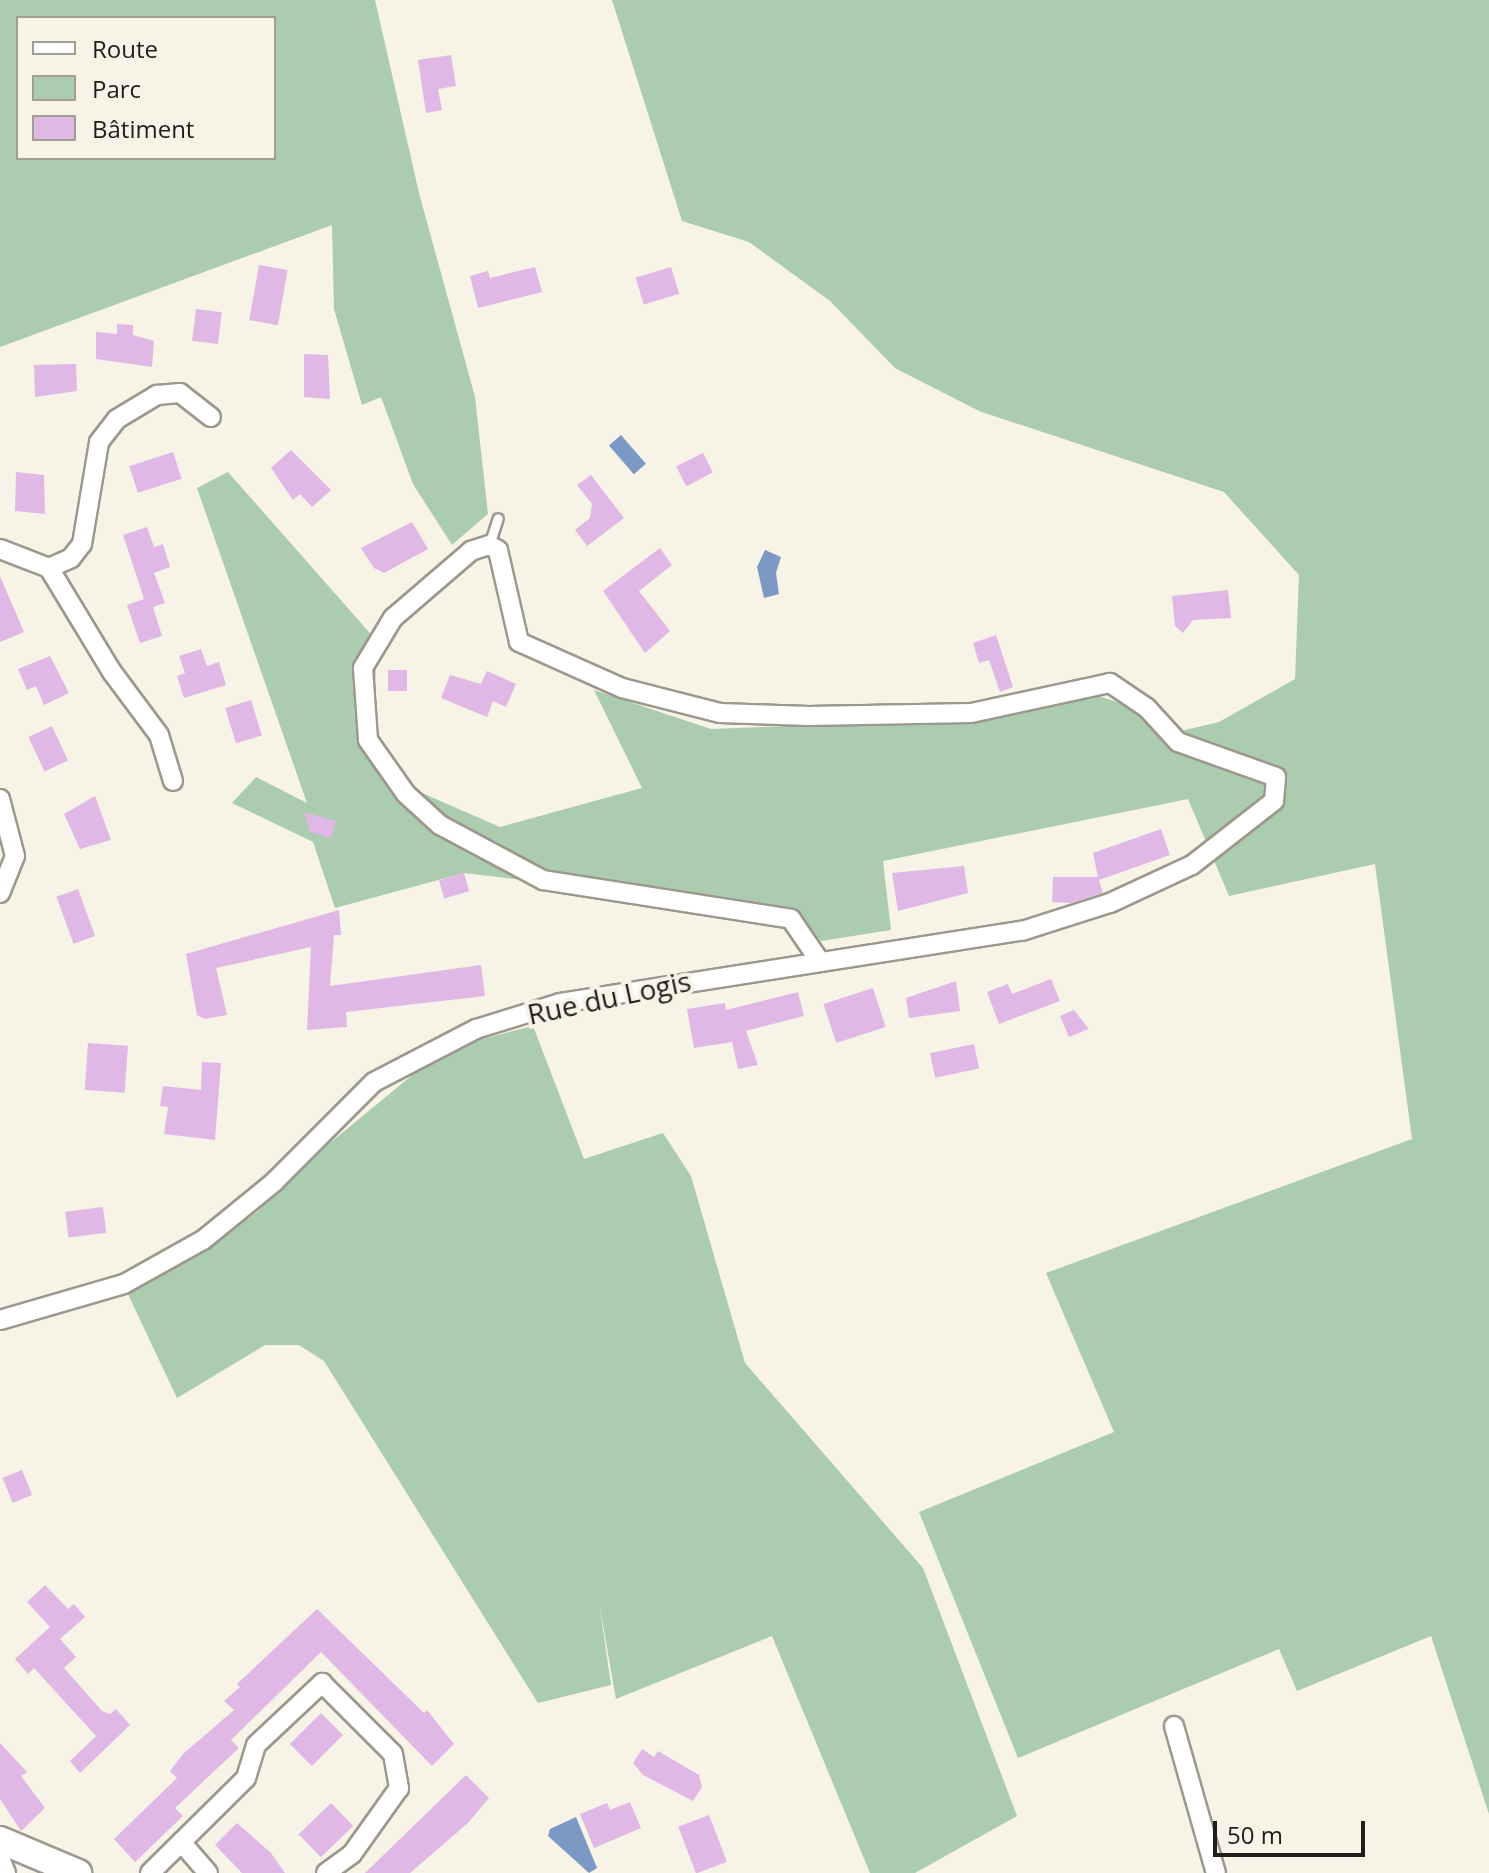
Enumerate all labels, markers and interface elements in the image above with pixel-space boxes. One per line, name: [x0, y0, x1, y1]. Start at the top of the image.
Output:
legend: [16, 16, 276, 160]
text: Route: [92, 32, 158, 65]
text: Parc: [92, 72, 141, 105]
text: Bâtiment: [92, 112, 194, 145]
street label: Rue du Logis: [524, 963, 694, 1031]
scale bar: [1217, 1805, 1369, 1855]
text: 50 m: [1227, 1818, 1283, 1851]

